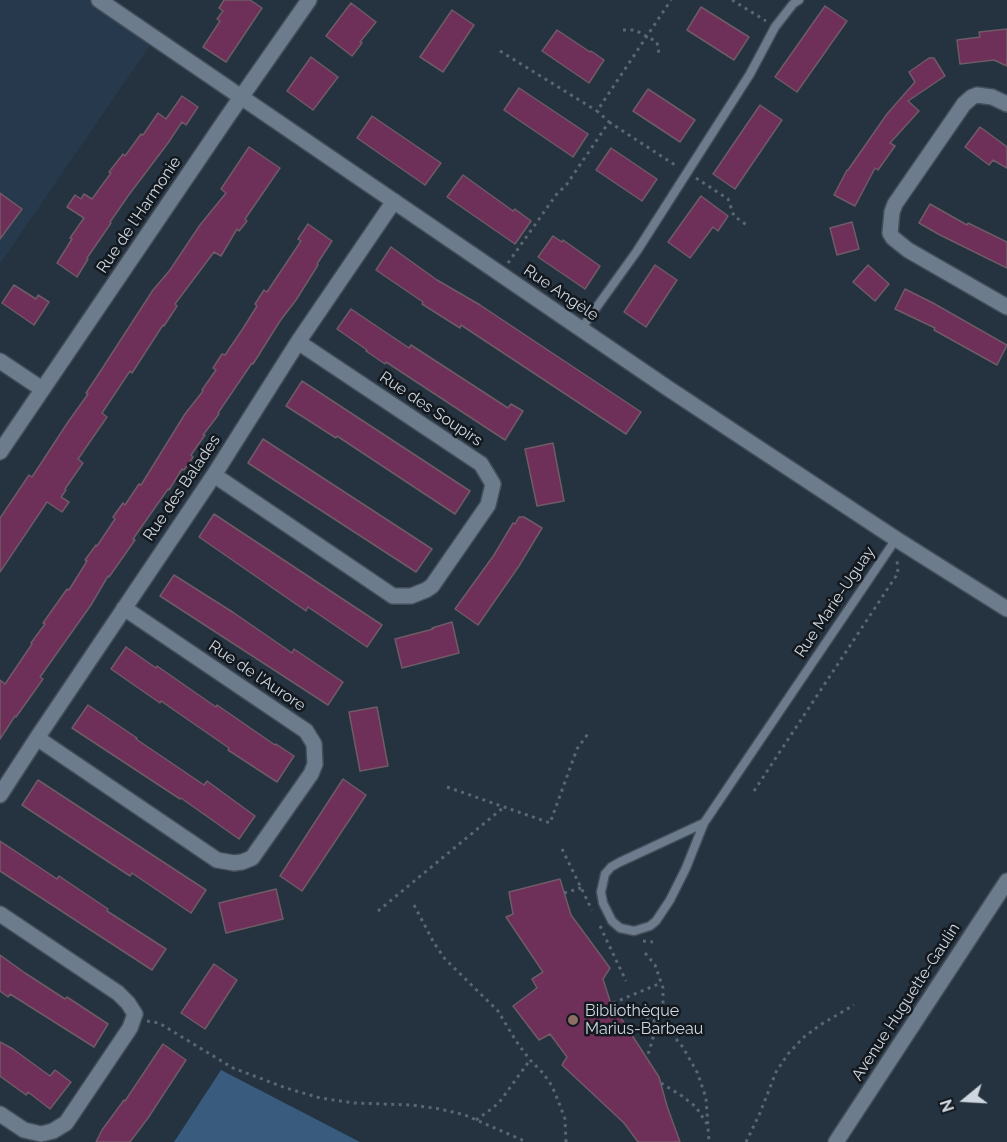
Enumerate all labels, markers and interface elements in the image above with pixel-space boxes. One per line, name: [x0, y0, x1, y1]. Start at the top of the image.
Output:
street label: Rue de l'Harmonie: [93, 153, 185, 277]
street label: Rue Angèle: [520, 261, 602, 325]
street label: Rue des Soupirs: [376, 368, 486, 450]
street label: Rue des Balades: [139, 431, 225, 545]
street label: Rue Marie-Uguay: [791, 543, 879, 661]
street label: Rue de l'Aurore: [205, 637, 309, 715]
street label: Avenue Huguette-Gaulin: [848, 920, 964, 1084]
place label: Bibliothèque Marius-Barbeau: [585, 1001, 703, 1039]
marker: Bibliothèque Marius-Barbeau: [566, 1013, 580, 1027]
north arrow: [935, 1070, 995, 1130]
text: N: [936, 1097, 958, 1114]

